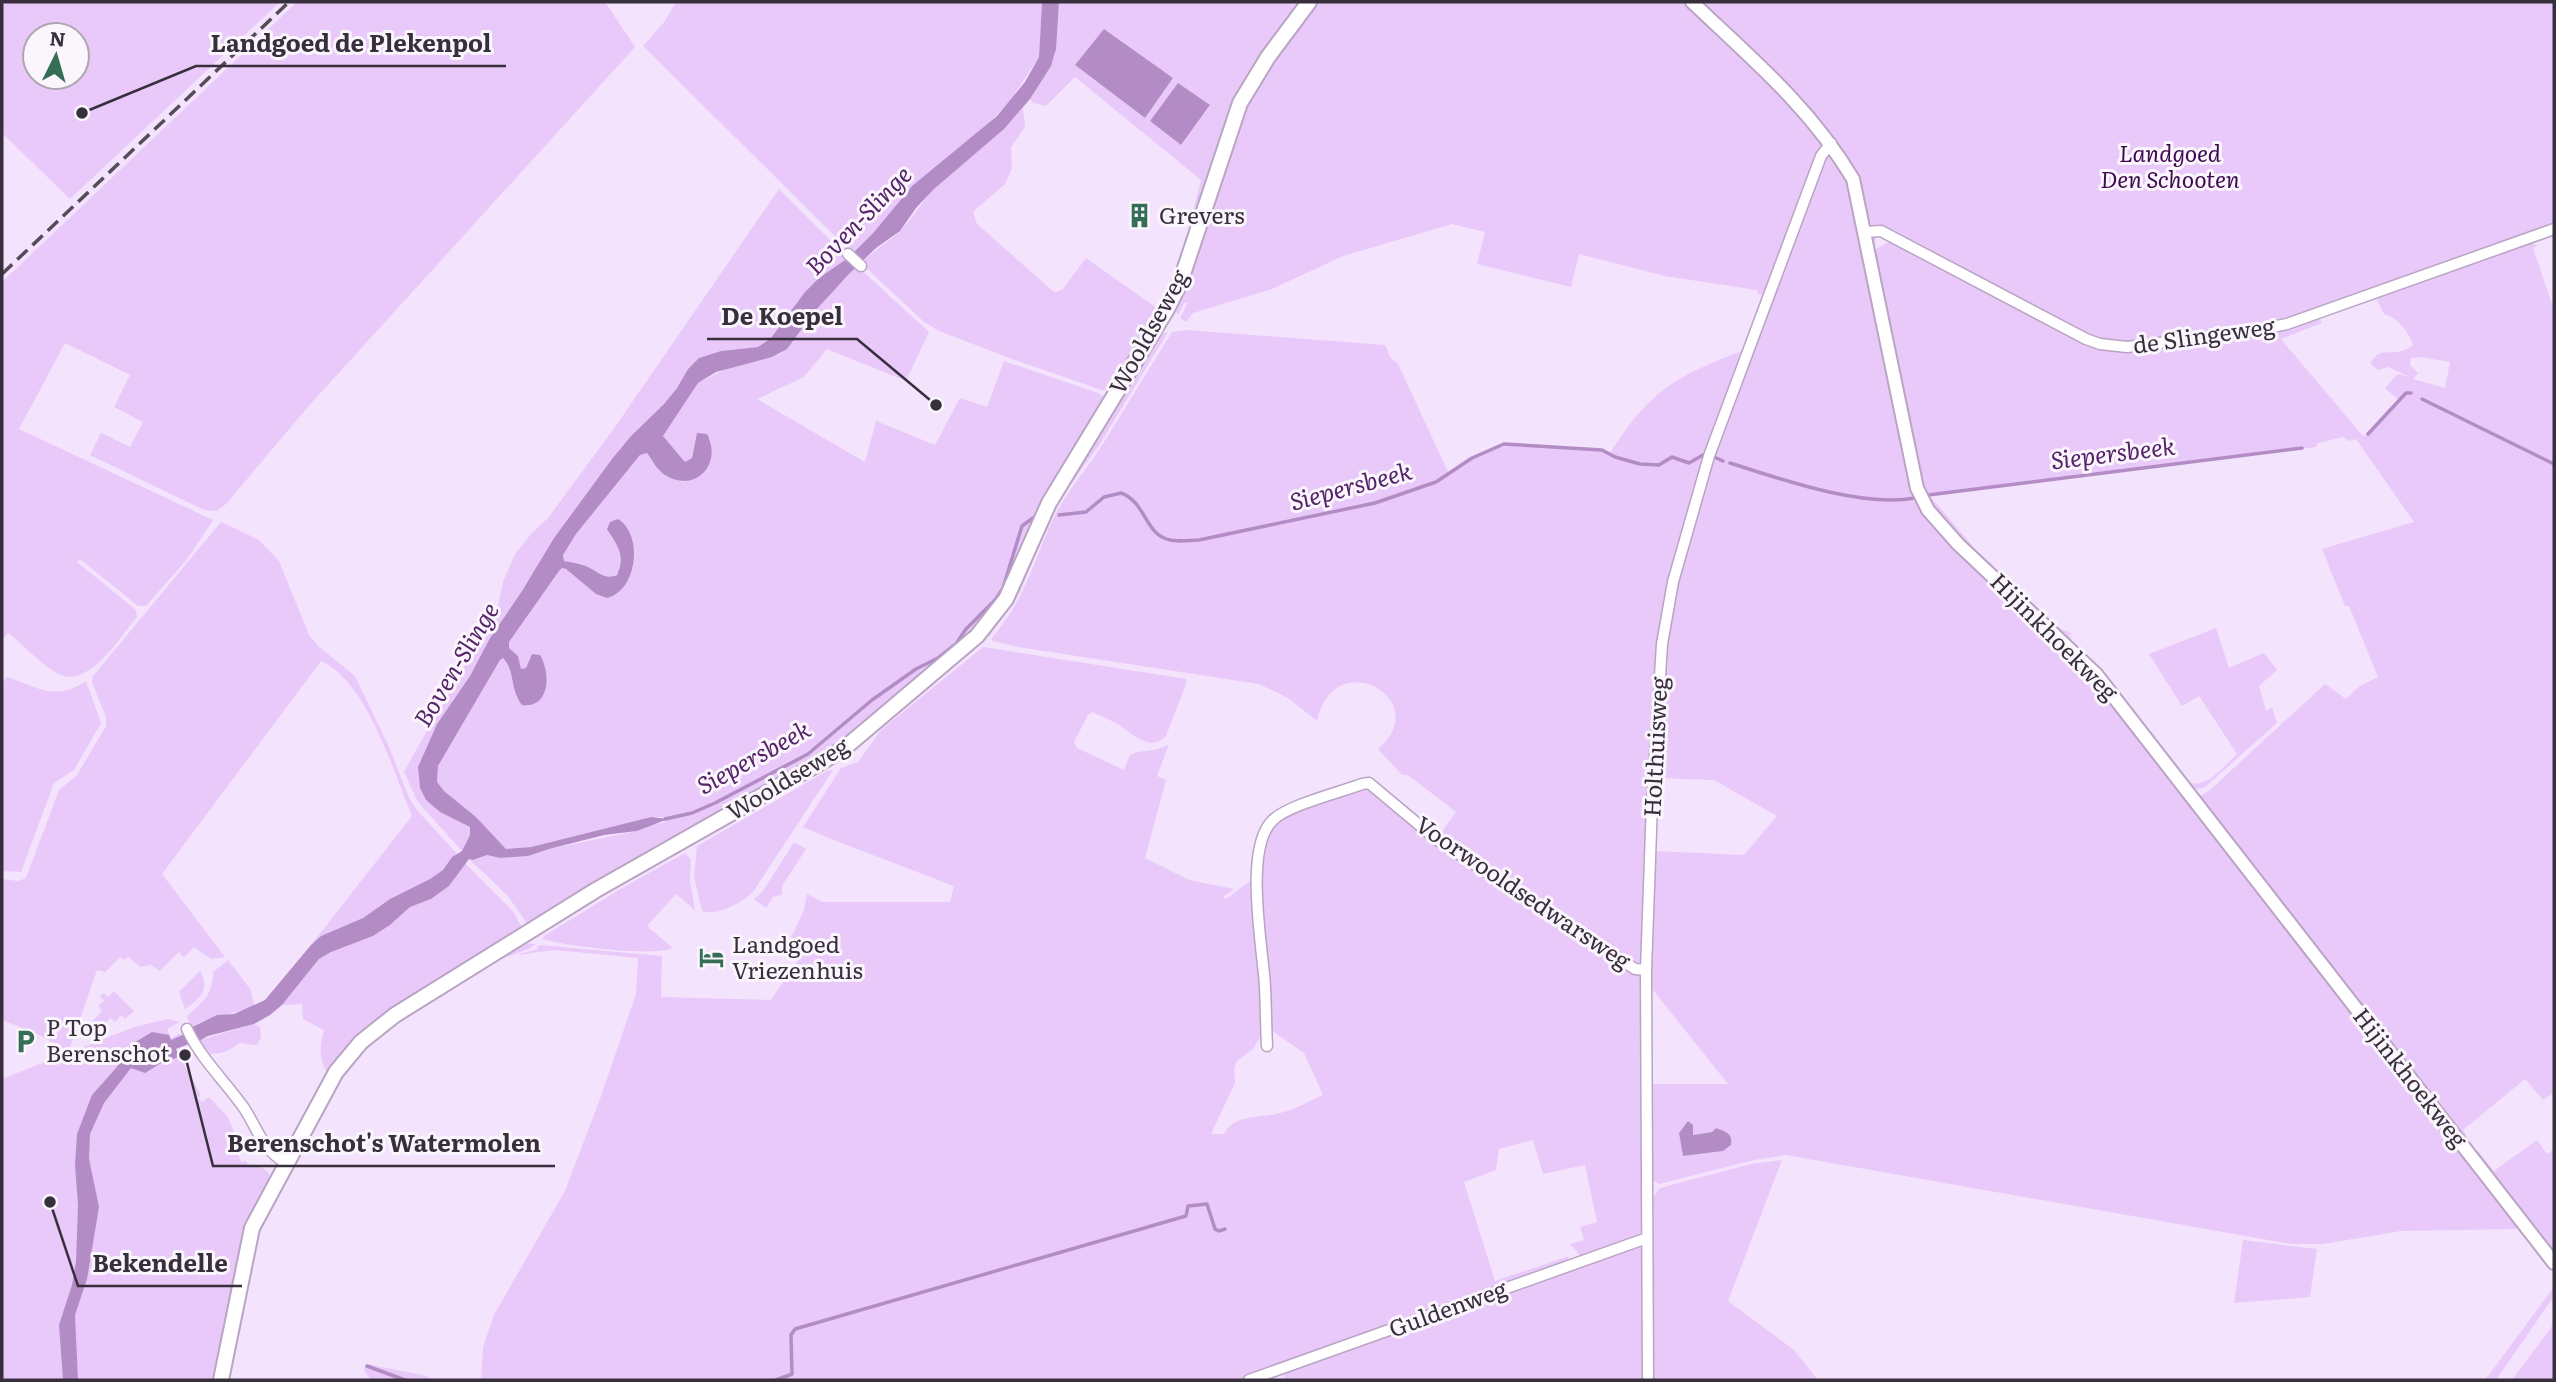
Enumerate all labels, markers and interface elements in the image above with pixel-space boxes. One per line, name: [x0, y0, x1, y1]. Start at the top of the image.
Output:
north arrow: [21, 21, 91, 91]
callout: Landgoed de Plekenpol: [196, 21, 506, 66]
text: N: [48, 23, 67, 53]
text: Landgoed de Plekenpol: [210, 24, 492, 59]
park label: Landgoed Den Schooten: [2100, 135, 2240, 195]
water label: Boven-Slinge: [796, 157, 918, 282]
place label: Grevers: [1159, 197, 1245, 231]
building icon: Grevers: [1125, 202, 1153, 230]
street label: Wooldseweg: [1099, 263, 1196, 399]
callout: De Koepel: [707, 294, 857, 339]
text: De Koepel: [721, 297, 843, 332]
street label: de Slingeweg: [2131, 307, 2277, 361]
water label: Siepersbeek: [2049, 426, 2178, 477]
water label: Siepersbeek: [1285, 451, 1416, 518]
street label: Hijinkhoekweg: [1984, 564, 2127, 707]
water label: Boven-Slinge: [404, 595, 506, 733]
street label: Holthuisweg: [1633, 676, 1675, 818]
water label: Siepersbeek: [690, 710, 817, 801]
street label: Wooldseweg: [719, 727, 855, 827]
street label: Voorwooldsedwarsweg: [1410, 806, 1639, 976]
place label: Landgoed Vriezenhuis: [732, 926, 863, 986]
hotel icon: Landgoed Vriezenhuis: [698, 944, 726, 972]
street label: Hijinkhoekweg: [2346, 1000, 2477, 1154]
place label: P Top Berenschot: [46, 1009, 170, 1069]
parking icon: P Top Berenschot: [12, 1027, 40, 1055]
callout: Berenschot's Watermolen: [213, 1121, 555, 1166]
text: Berenschot's Watermolen: [227, 1124, 541, 1159]
callout: Bekendelle: [78, 1241, 242, 1286]
text: Bekendelle: [92, 1244, 228, 1279]
street label: Guldenweg: [1383, 1270, 1511, 1344]

